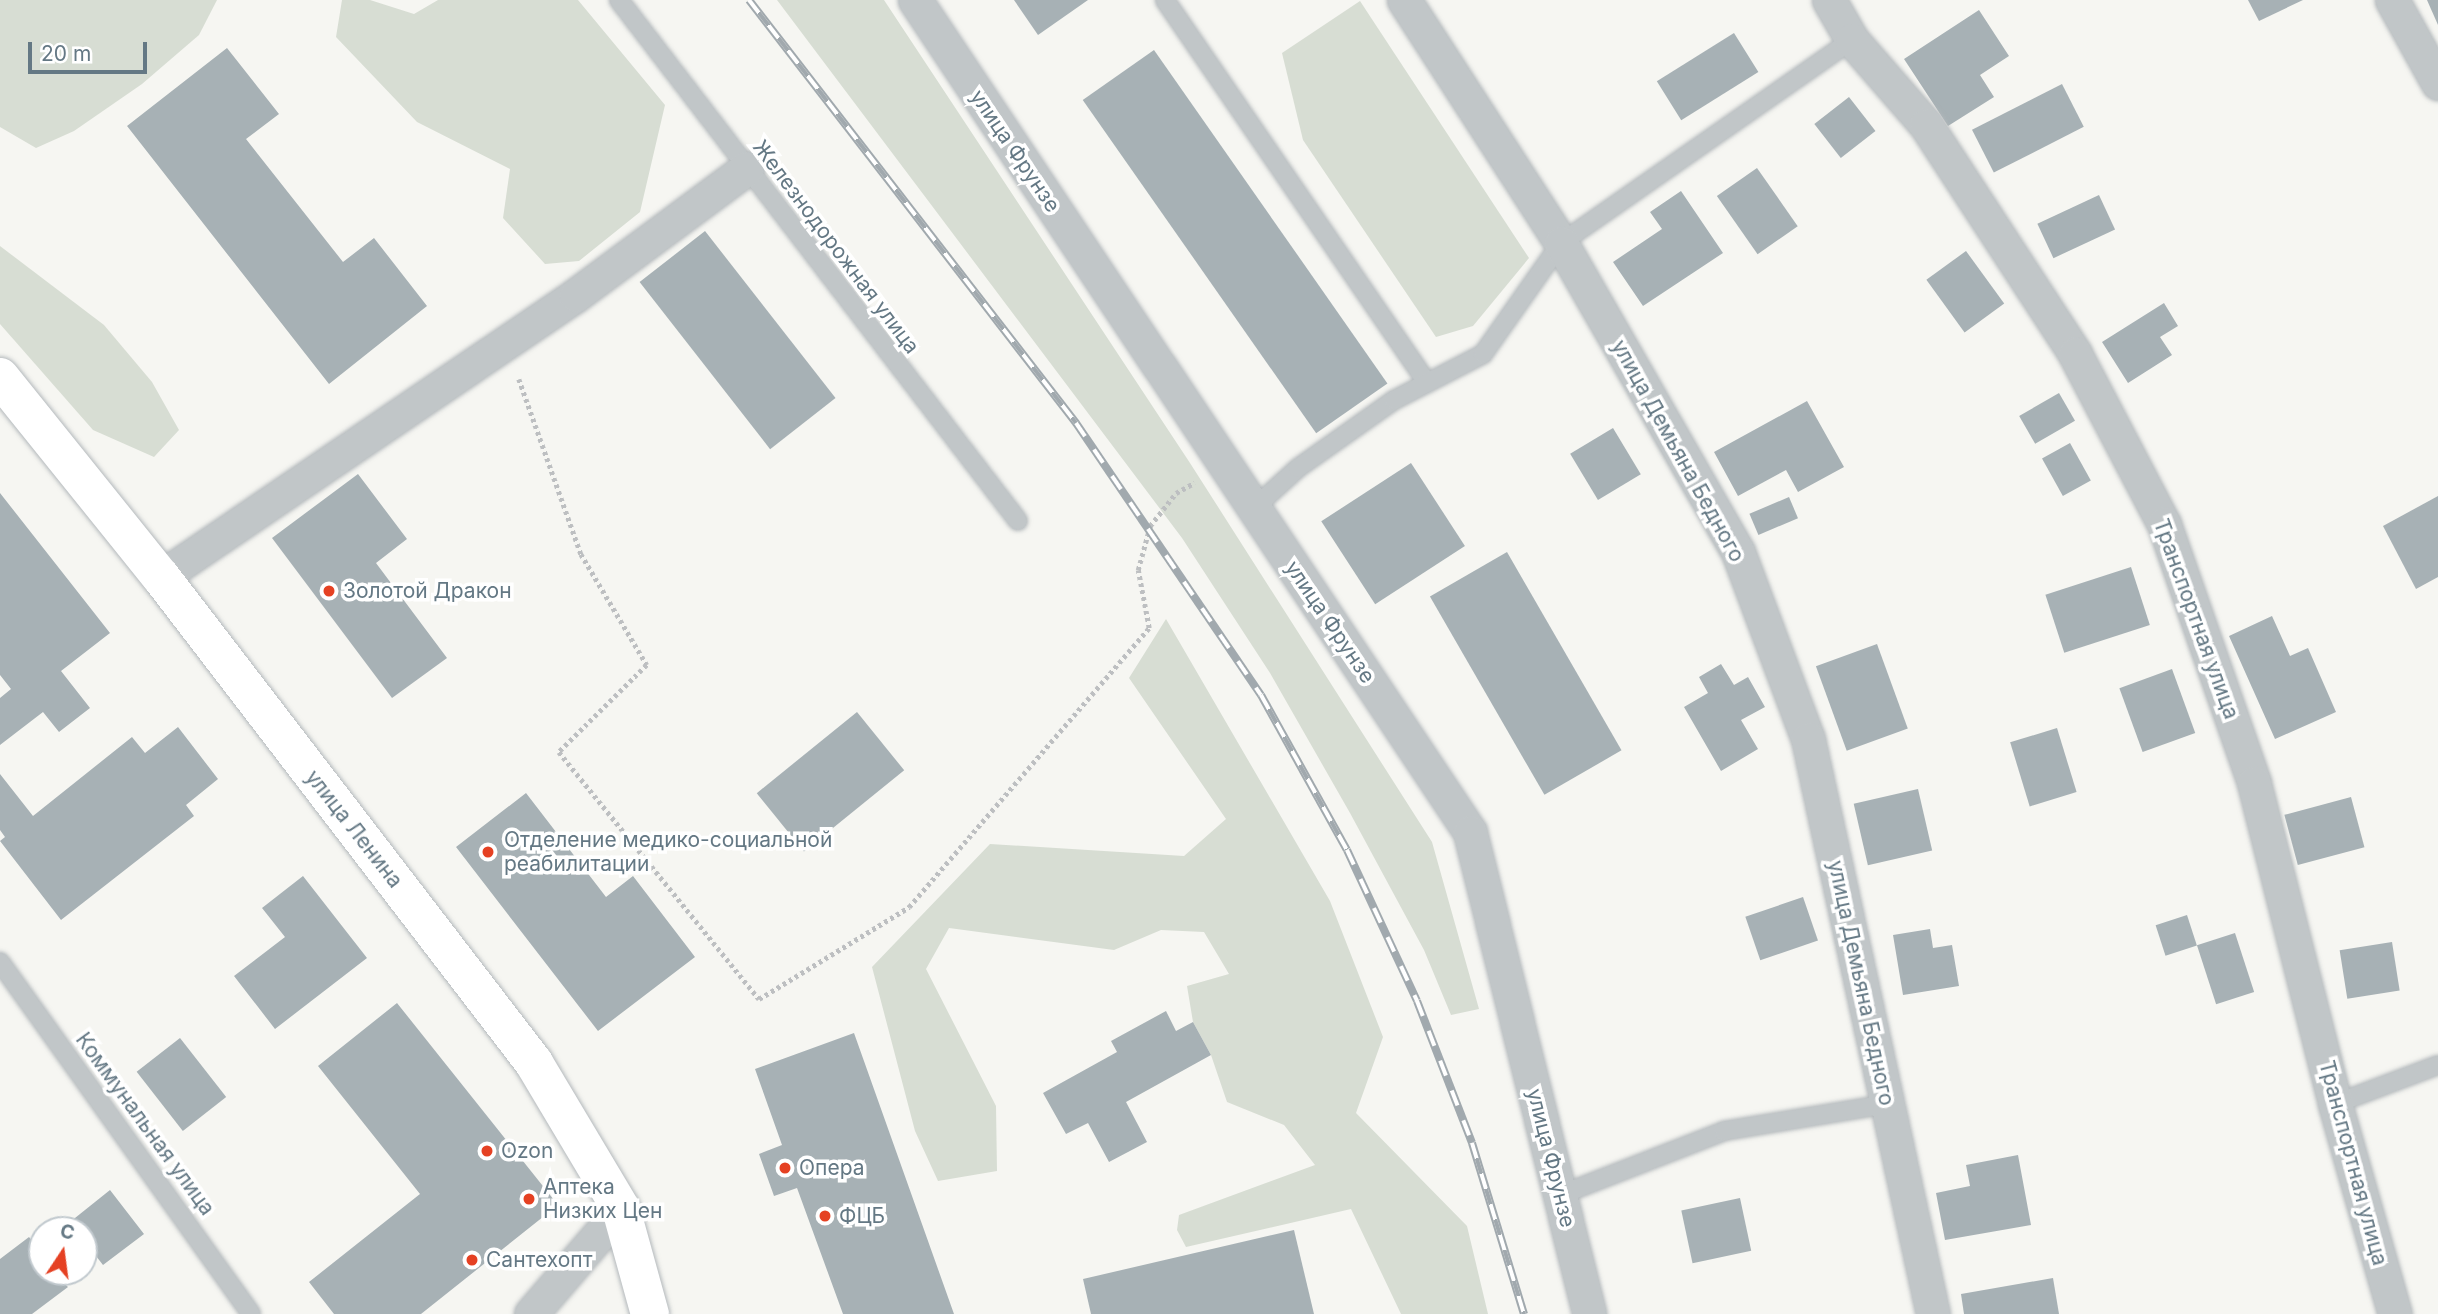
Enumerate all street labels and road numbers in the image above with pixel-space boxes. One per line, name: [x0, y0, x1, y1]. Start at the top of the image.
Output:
street label: улица Фрунзе: [965, 85, 1065, 217]
street label: Железнодорожная улица: [747, 135, 925, 359]
street label: улица Демьяна Бедного: [1606, 336, 1750, 566]
street label: Транспортная улица: [2148, 516, 2244, 722]
street label: улица Фрунзе: [1280, 556, 1380, 688]
street label: улица Ленина: [300, 765, 408, 893]
street label: улица Демьяна Бедного: [1823, 858, 1899, 1108]
street label: Коммунальная улица: [70, 1028, 220, 1220]
street label: Транспортная улица: [2314, 1058, 2392, 1268]
street label: улица Фрунзе: [1522, 1086, 1580, 1230]

